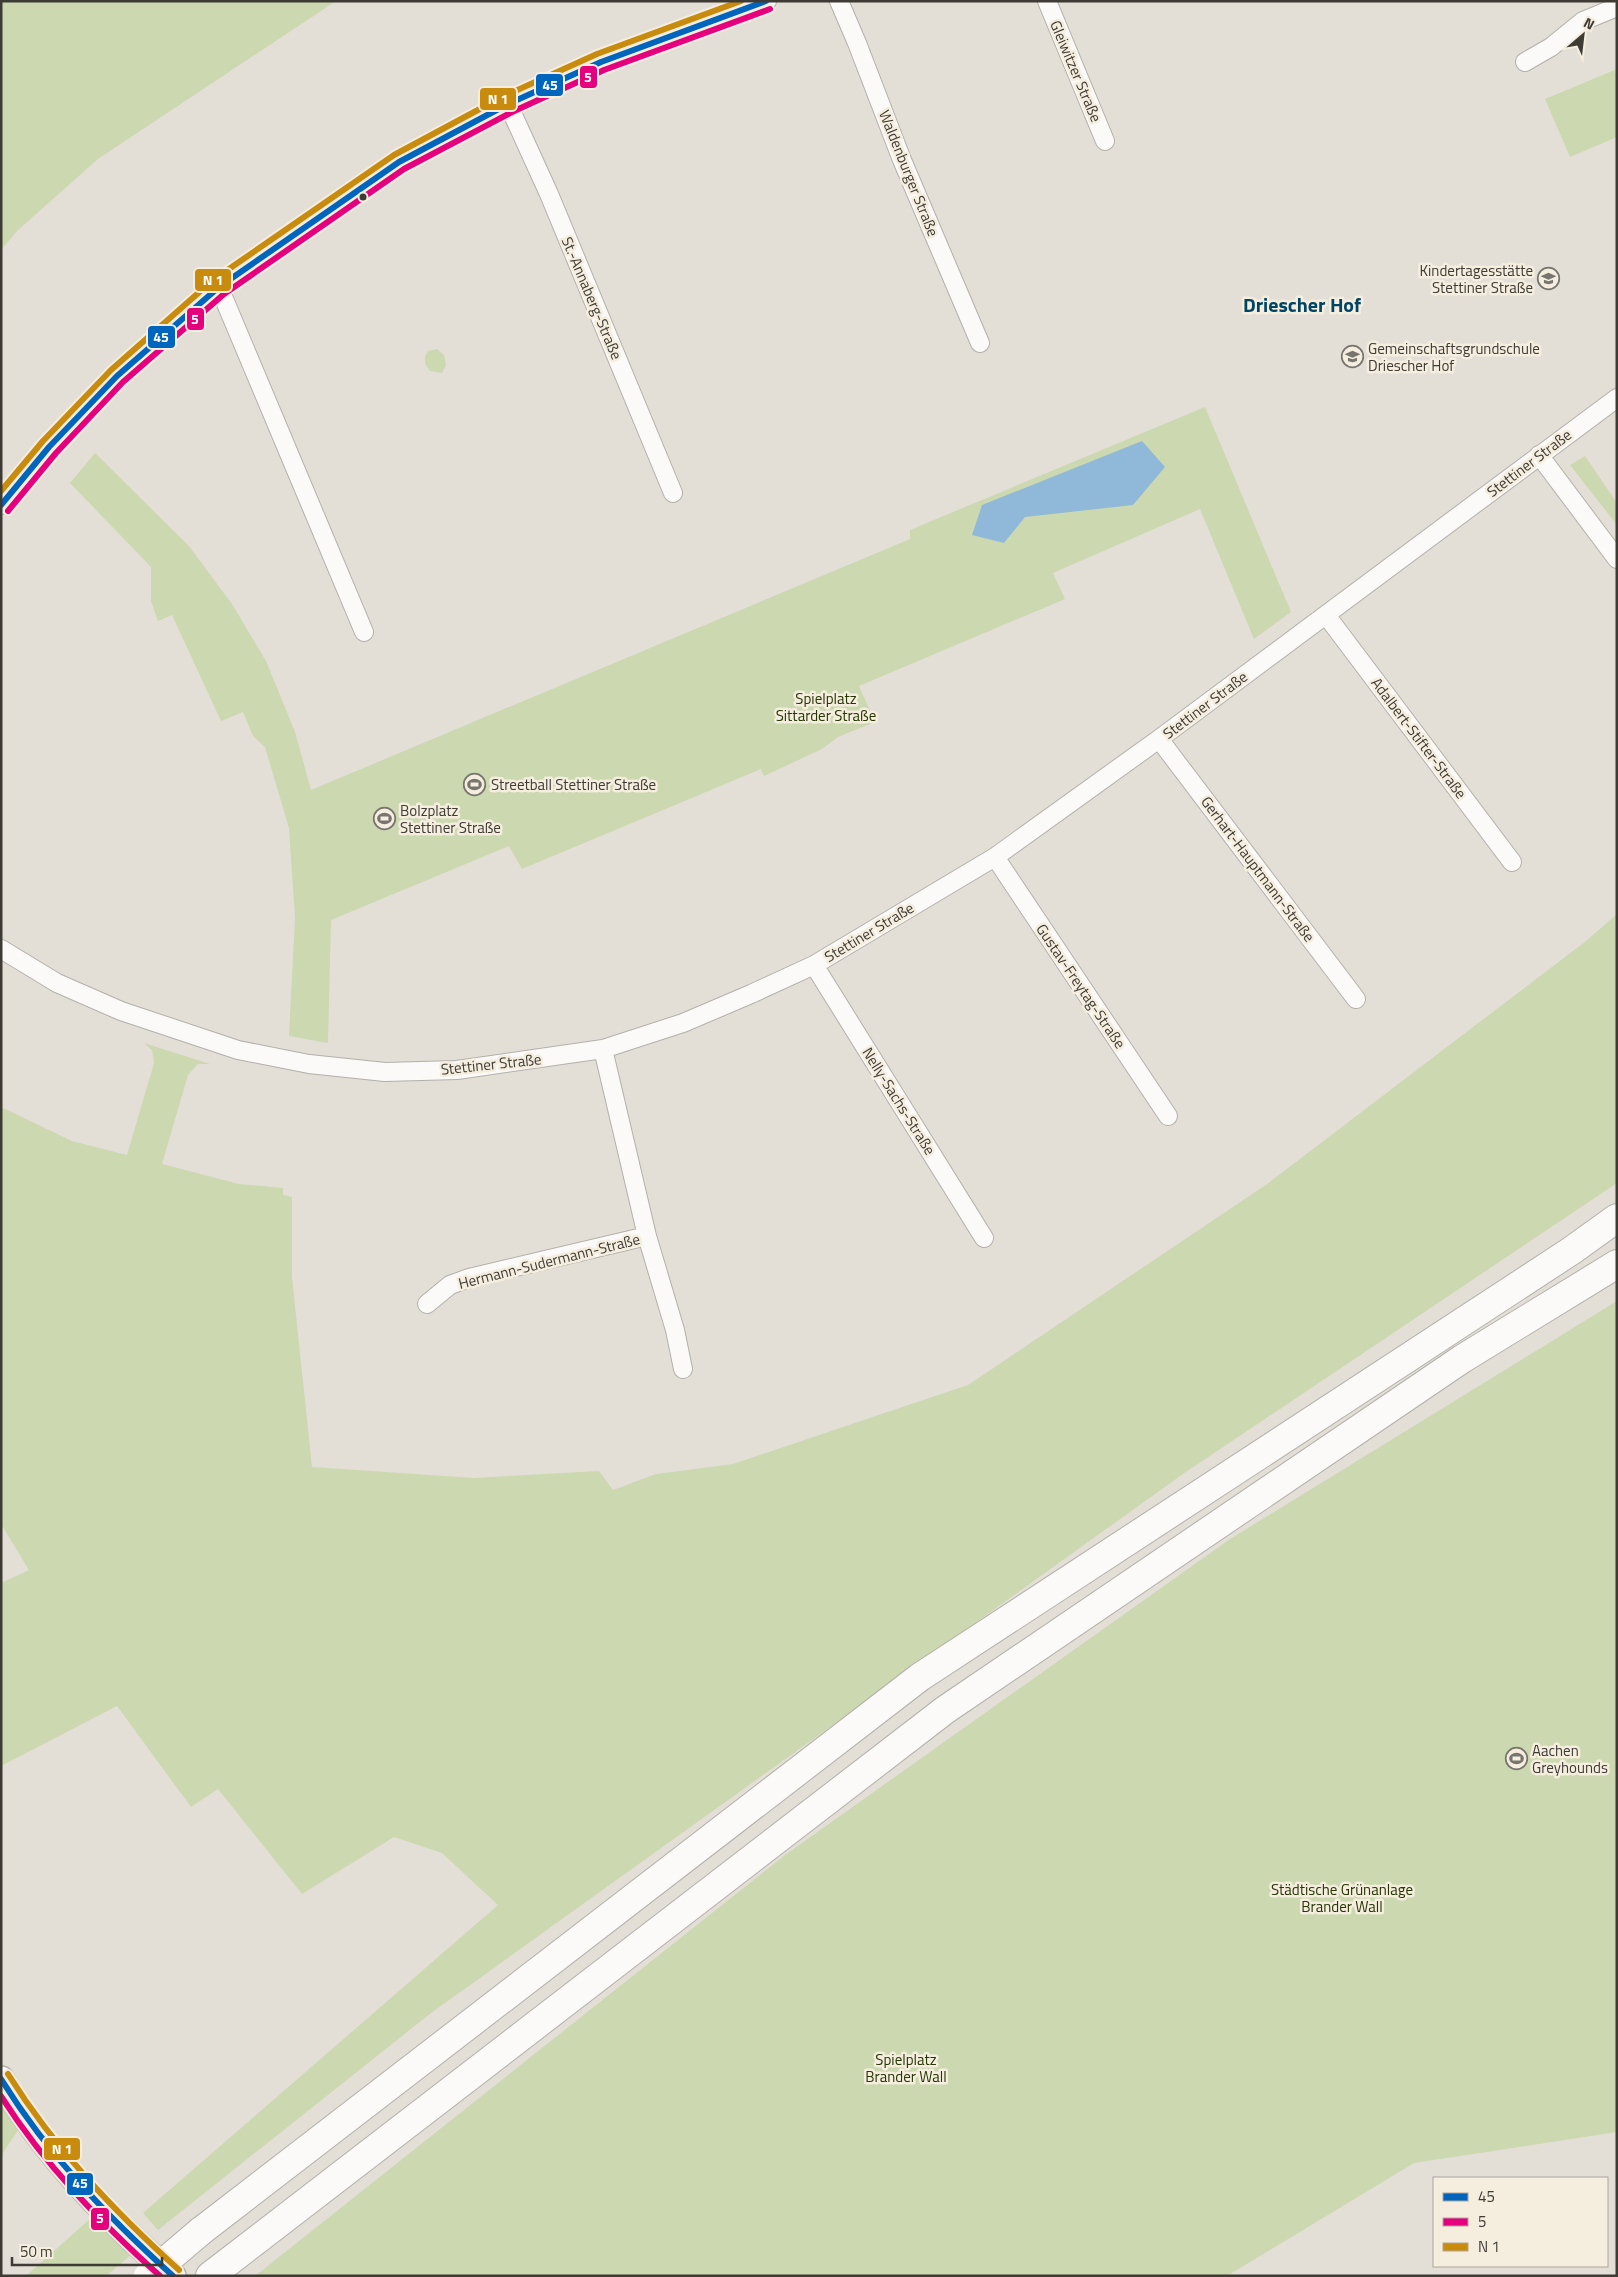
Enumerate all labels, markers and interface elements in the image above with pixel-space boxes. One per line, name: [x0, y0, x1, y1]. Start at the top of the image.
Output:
north arrow: [1558, 10, 1608, 60]
text: N: [1580, 12, 1599, 35]
street label: Gleiwitzer Straße: [1044, 17, 1108, 125]
line badge: 5: [579, 65, 598, 89]
text: 5: [584, 66, 592, 87]
line badge: 45: [535, 73, 564, 97]
text: 45: [542, 74, 558, 95]
line badge: N 1: [479, 87, 517, 111]
text: N 1: [488, 88, 508, 109]
street label: Waldenburger Straße: [873, 106, 945, 240]
unlabelled marker: [358, 192, 368, 202]
street label: St.-Annaberg-Straße: [556, 233, 628, 363]
place label: Kindertagesstätte Stettiner Straße: [1420, 259, 1533, 299]
school or university icon: Kindertagesstätte Stettiner Straße: [1537, 267, 1561, 291]
line badge: N 1: [194, 268, 232, 292]
text: N 1: [203, 269, 223, 290]
district label: Driescher Hof: [1243, 289, 1361, 320]
line badge: 5: [186, 307, 205, 331]
text: 5: [191, 308, 199, 329]
line badge: 45: [147, 325, 176, 349]
text: 45: [153, 326, 169, 347]
place label: Gemeinschaftsgrundschule Driescher Hof: [1368, 337, 1540, 377]
school or university icon: Gemeinschaftsgrundschule Driescher Hof: [1340, 345, 1364, 369]
street label: Stettiner Straße: [1482, 423, 1576, 503]
street label: Stettiner Straße: [1158, 665, 1252, 745]
street label: Adalbert-Stifter-Straße: [1366, 673, 1472, 803]
park label: Spielplatz Sittarder Straße: [776, 687, 876, 727]
sports icon: Streetball Stettiner Straße: [463, 772, 487, 796]
place label: Streetball Stettiner Straße: [491, 773, 656, 796]
street label: Gerhart-Hauptmann-Straße: [1195, 791, 1321, 947]
place label: Bolzplatz Stettiner Straße: [400, 799, 501, 839]
sports icon: Bolzplatz Stettiner Straße: [372, 807, 396, 831]
street label: Stettiner Straße: [820, 896, 918, 968]
street label: Gustav-Freytag-Straße: [1031, 919, 1131, 1053]
street label: Nelly-Sachs-Straße: [857, 1043, 941, 1159]
street label: Stettiner Straße: [440, 1047, 542, 1081]
street label: Hermann-Sudermann-Straße: [456, 1227, 642, 1295]
place label: Aachen Greyhounds: [1532, 1739, 1608, 1779]
sports icon: Aachen Greyhounds: [1504, 1747, 1528, 1771]
park label: Städtische Grünanlage Brander Wall: [1271, 1878, 1413, 1918]
park label: Spielplatz Brander Wall: [865, 2048, 947, 2088]
line badge: N 1: [43, 2137, 81, 2161]
text: N 1: [52, 2138, 72, 2159]
line badge: 45: [66, 2172, 94, 2196]
text: 45: [72, 2172, 88, 2193]
legend: [1433, 2177, 1608, 2267]
text: 45: [1478, 2185, 1495, 2208]
line badge: 5: [90, 2207, 110, 2231]
text: 5: [96, 2207, 104, 2228]
text: 5: [1478, 2210, 1486, 2233]
scale bar: [12, 2234, 162, 2266]
text: N 1: [1478, 2235, 1500, 2258]
text: 50 m: [20, 2240, 53, 2263]

